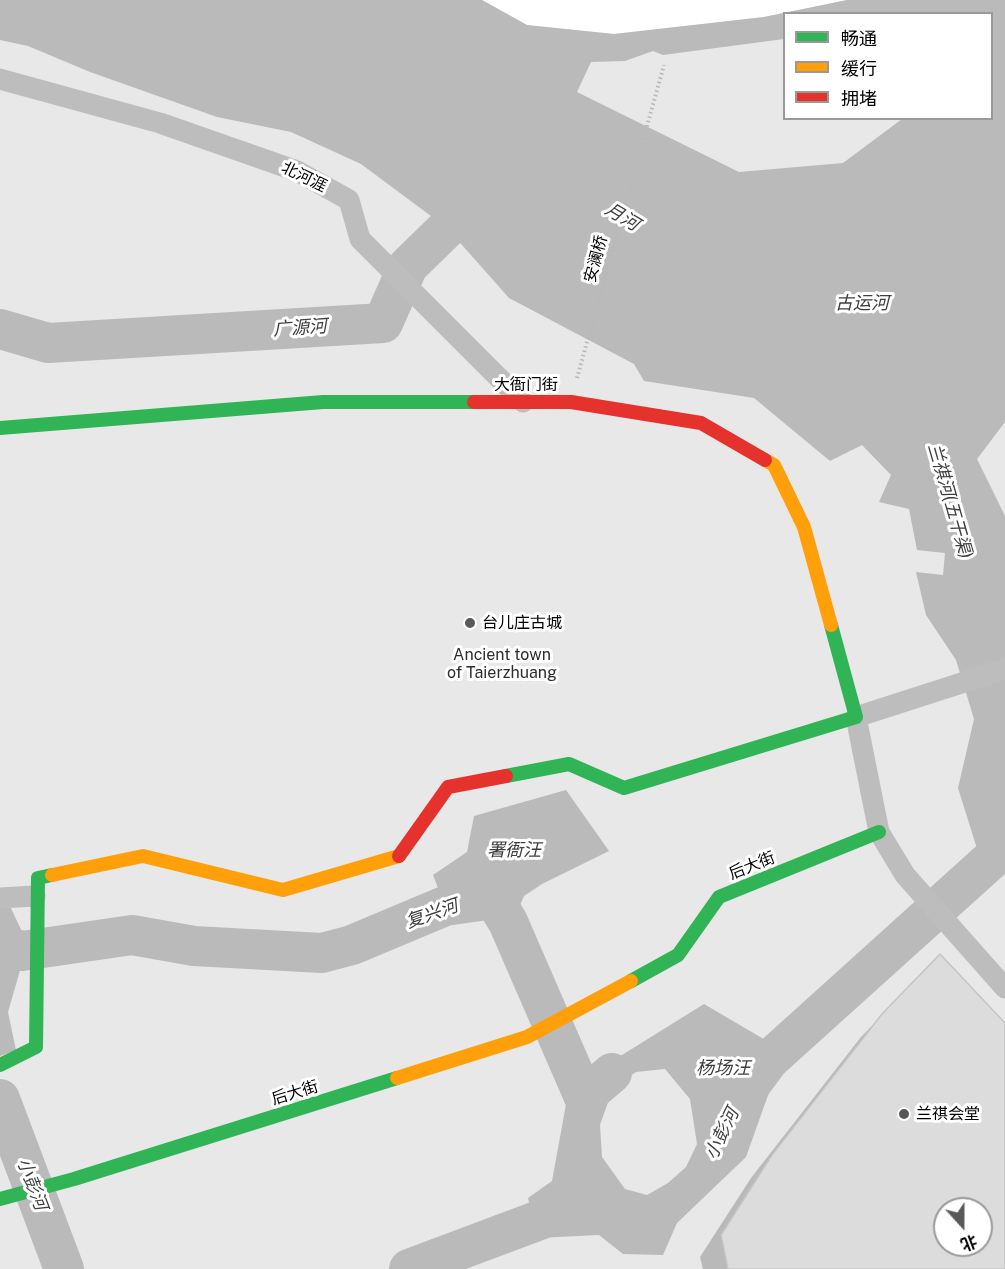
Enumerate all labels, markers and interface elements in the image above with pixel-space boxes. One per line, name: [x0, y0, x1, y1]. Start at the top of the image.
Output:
legend: [783, 12, 993, 120]
text: 畅通: [841, 28, 877, 49]
text: 缓行: [841, 58, 877, 79]
text: 拥堵: [841, 88, 877, 109]
street label: 北河涯: [278, 158, 330, 196]
water label: 月河: [601, 198, 643, 236]
street label: 安澜桥: [581, 233, 611, 285]
water label: 古运河: [835, 292, 889, 314]
water label: 广源河: [272, 315, 328, 341]
street label: 大衙门街: [494, 375, 558, 395]
water label: 兰祺河(五干渠): [923, 441, 977, 561]
place label: 台儿庄古城: [482, 613, 562, 633]
marker: 台儿庄古城: [463, 616, 477, 630]
park label: Ancient town of Taierzhuang: [447, 645, 557, 683]
water label: 署衙汪: [487, 839, 541, 861]
street label: 后大街: [726, 848, 778, 884]
water label: 复兴河: [403, 895, 461, 933]
water label: 杨场汪: [696, 1057, 750, 1079]
street label: 后大街: [269, 1077, 321, 1109]
place label: 兰祺会堂: [916, 1104, 980, 1124]
water label: 小彭河: [700, 1105, 744, 1163]
marker: 兰祺会堂: [897, 1107, 911, 1121]
water label: 小彭河: [12, 1155, 52, 1213]
north arrow: [933, 1197, 993, 1257]
text: 北: [958, 1231, 980, 1254]

